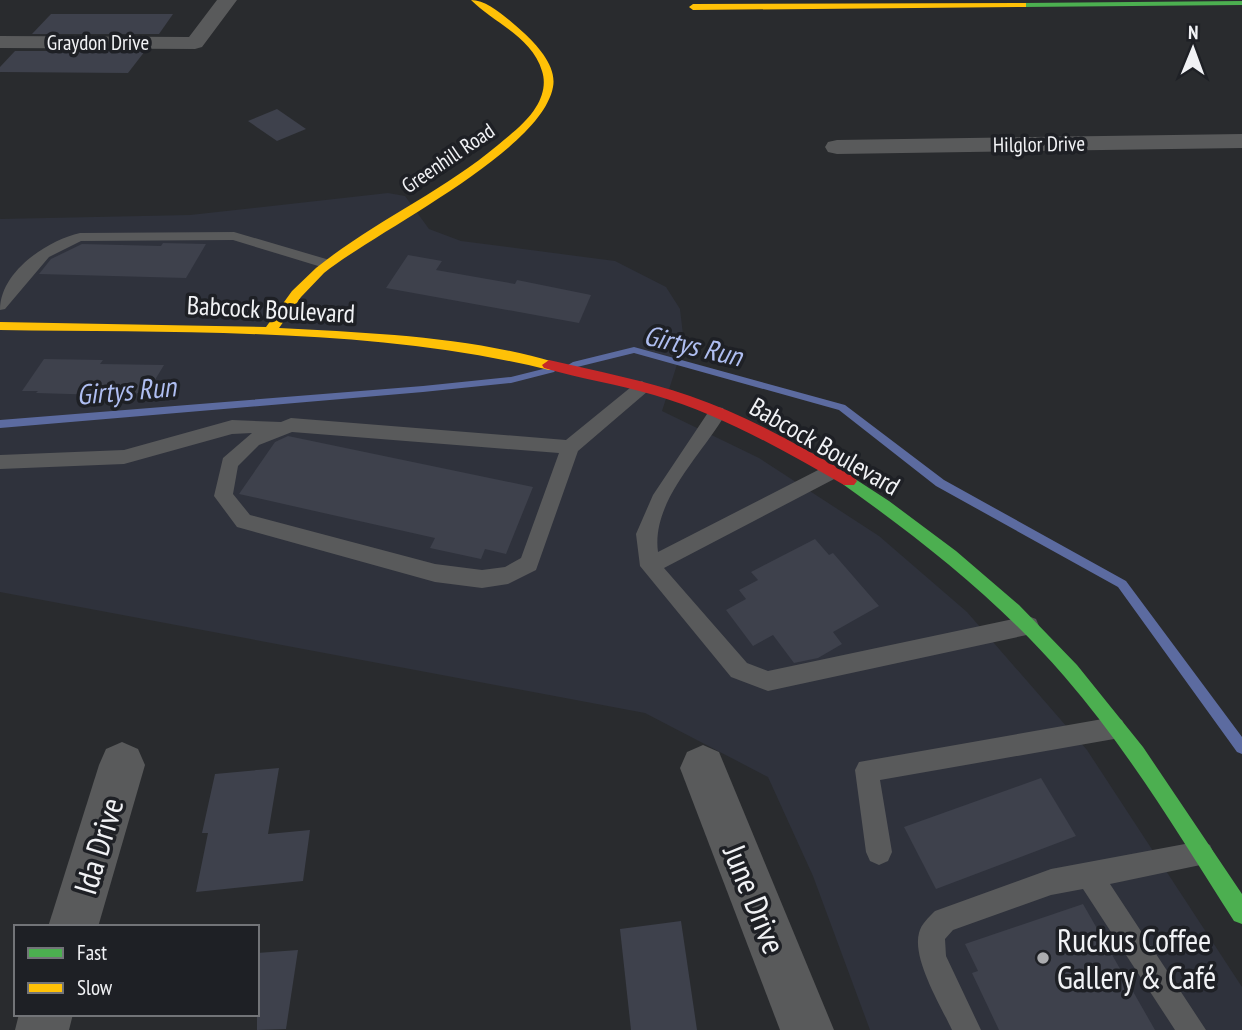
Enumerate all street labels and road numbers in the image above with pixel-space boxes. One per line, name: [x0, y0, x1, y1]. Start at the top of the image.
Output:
street label: Graydon Drive: [47, 29, 149, 56]
street label: Greenhill Road: [396, 117, 500, 199]
street label: Hilglor Drive: [993, 130, 1085, 158]
street label: Babcock Boulevard: [186, 288, 356, 330]
street label: Babcock Boulevard: [744, 390, 906, 502]
street label: Ida Drive: [63, 793, 133, 899]
street label: June Drive: [714, 837, 796, 960]

